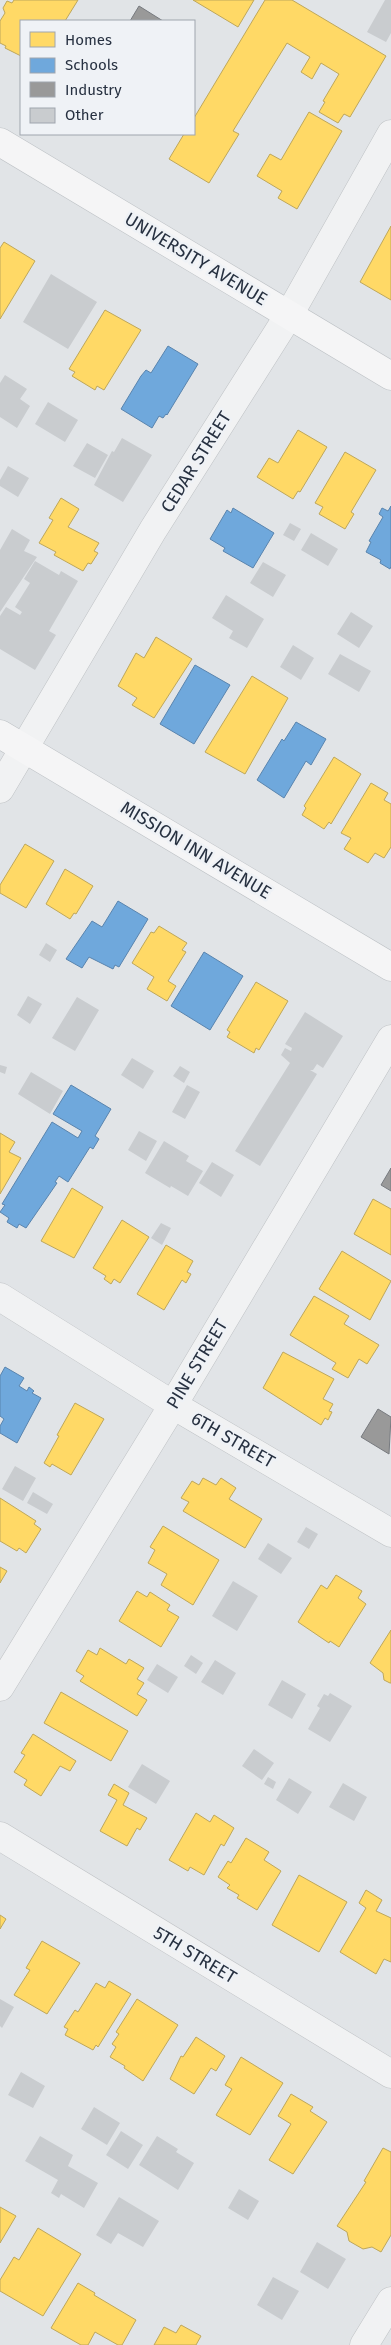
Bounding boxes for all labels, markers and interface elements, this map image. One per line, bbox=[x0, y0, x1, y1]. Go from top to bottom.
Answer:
legend bbox=[20, 20, 195, 135]
text: Homes bbox=[65, 31, 112, 49]
text: Schools bbox=[65, 56, 118, 74]
text: Industry bbox=[65, 81, 122, 99]
text: Other bbox=[65, 106, 104, 124]
street label: UNIVERSITY AVENUE bbox=[121, 208, 271, 310]
street label: CEDAR STREET bbox=[156, 407, 236, 517]
street label: MISSION INN AVENUE bbox=[117, 796, 275, 904]
street label: PINE STREET bbox=[162, 1315, 233, 1413]
street label: 6TH STREET bbox=[187, 1407, 279, 1473]
street label: 5TH STREET bbox=[150, 1922, 241, 1989]

